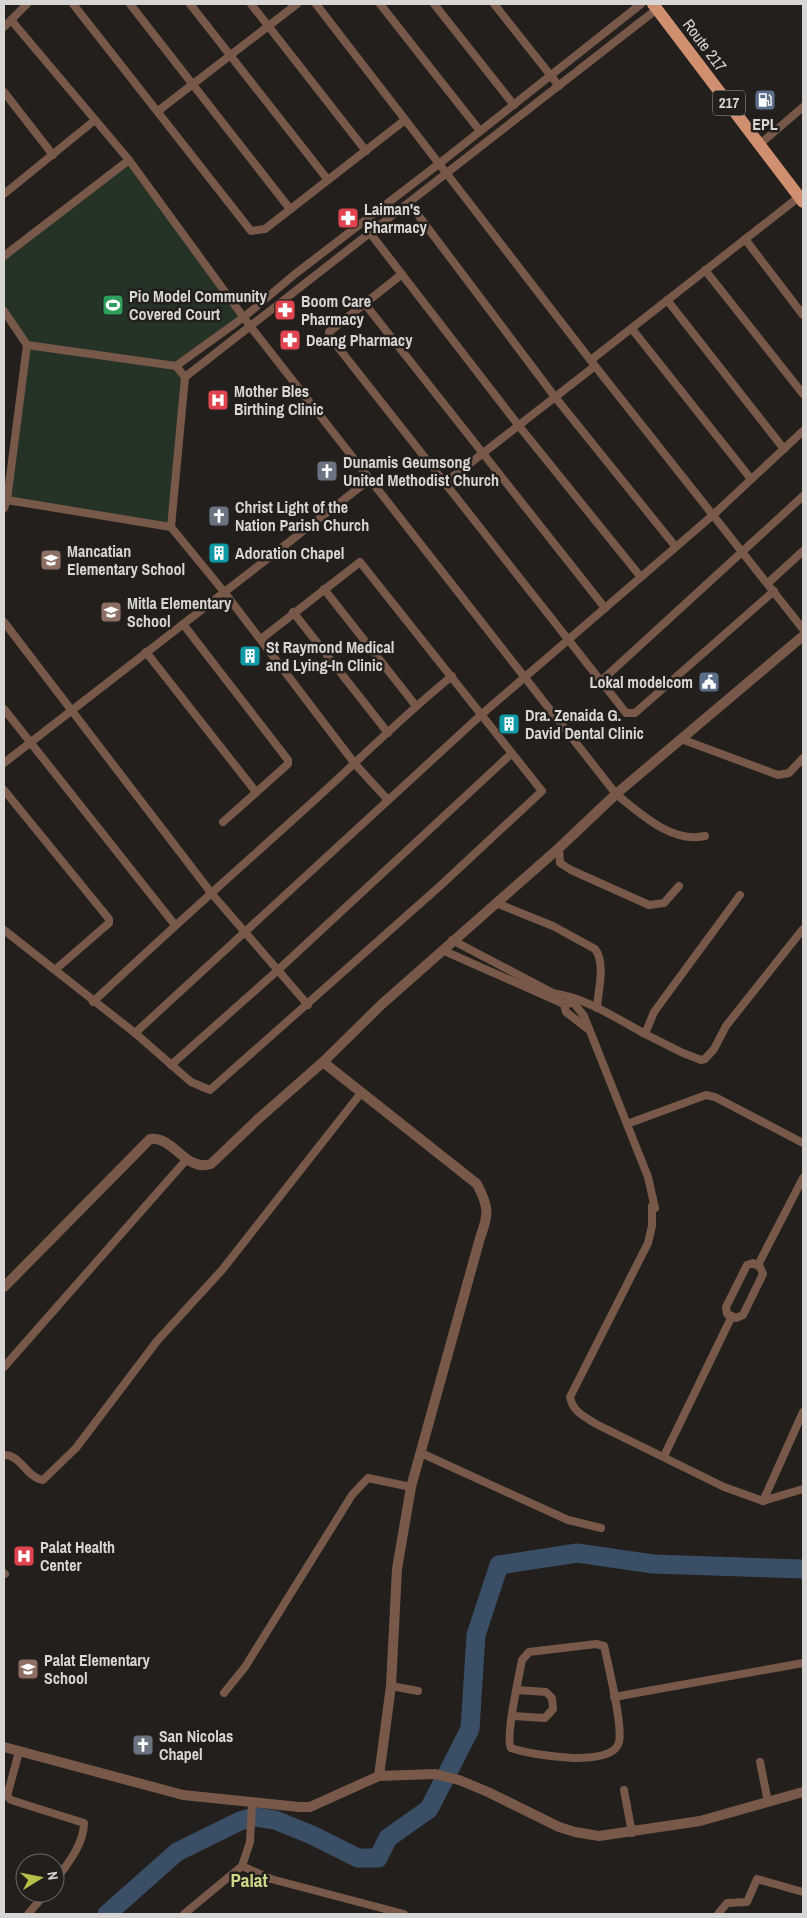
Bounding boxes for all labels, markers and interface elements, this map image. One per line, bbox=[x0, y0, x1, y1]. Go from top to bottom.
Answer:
street label: Route 217 bbox=[678, 14, 732, 76]
fuel station icon: EPL bbox=[753, 88, 777, 112]
road number: 217 bbox=[713, 90, 745, 116]
place label: EPL bbox=[752, 113, 778, 135]
place label: Laiman's Pharmacy bbox=[364, 198, 427, 238]
pharmacy icon: Laiman's Pharmacy bbox=[336, 206, 360, 230]
place label: Pio Model Community Covered Court bbox=[129, 285, 267, 325]
place label: Boom Care Pharmacy bbox=[301, 290, 371, 330]
sports icon: Pio Model Community Covered Court bbox=[101, 293, 125, 317]
pharmacy icon: Boom Care Pharmacy bbox=[273, 298, 297, 322]
pharmacy icon: Deang Pharmacy bbox=[278, 328, 302, 352]
place label: Deang Pharmacy bbox=[306, 329, 413, 351]
place label: Mother Bles Birthing Clinic bbox=[234, 380, 324, 420]
hospital icon: Mother Bles Birthing Clinic bbox=[206, 388, 230, 412]
place label: Dunamis Geumsong United Methodist Church bbox=[343, 451, 499, 491]
church icon: Dunamis Geumsong United Methodist Church bbox=[315, 459, 339, 483]
place label: Christ Light of the Nation Parish Church bbox=[235, 496, 369, 536]
church icon: Christ Light of the Nation Parish Church bbox=[207, 504, 231, 528]
place label: Mancatian Elementary School bbox=[67, 540, 185, 580]
building icon: Adoration Chapel bbox=[207, 541, 231, 565]
place label: Adoration Chapel bbox=[235, 542, 344, 564]
school or university icon: Mancatian Elementary School bbox=[39, 548, 63, 572]
place label: Mitla Elementary School bbox=[127, 592, 232, 632]
school or university icon: Mitla Elementary School bbox=[99, 600, 123, 624]
place label: St Raymond Medical and Lying-In Clinic bbox=[266, 636, 394, 676]
building icon: St Raymond Medical and Lying-In Clinic bbox=[238, 644, 262, 668]
public building icon: Lokal modelcom bbox=[697, 670, 721, 694]
place label: Lokal modelcom bbox=[589, 671, 693, 693]
place label: Dra. Zenaida G. David Dental Clinic bbox=[525, 704, 644, 744]
building icon: Dra. Zenaida G. David Dental Clinic bbox=[497, 712, 521, 736]
place label: Palat Health Center bbox=[40, 1536, 115, 1576]
hospital icon: Palat Health Center bbox=[12, 1544, 36, 1568]
place label: Palat Elementary School bbox=[44, 1649, 150, 1689]
school or university icon: Palat Elementary School bbox=[16, 1657, 40, 1681]
place label: San Nicolas Chapel bbox=[159, 1725, 233, 1765]
church icon: San Nicolas Chapel bbox=[131, 1733, 155, 1757]
north arrow bbox=[15, 1853, 65, 1903]
district label: Palat bbox=[230, 1867, 268, 1893]
text: N bbox=[43, 1870, 62, 1881]

